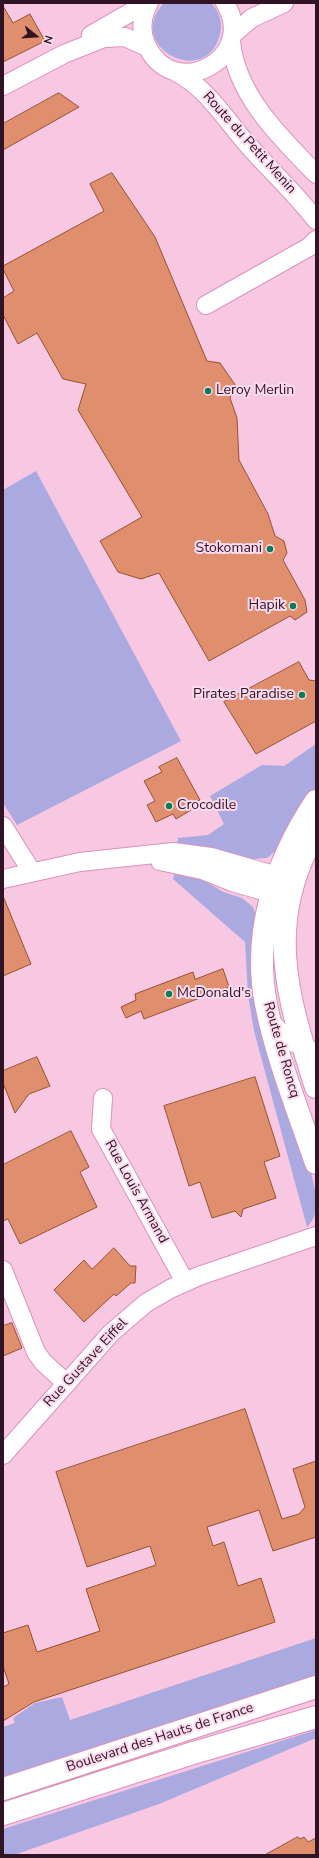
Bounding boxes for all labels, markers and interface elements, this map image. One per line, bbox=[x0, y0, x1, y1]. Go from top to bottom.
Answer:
north arrow bbox=[16, 16, 56, 56]
text: N bbox=[40, 34, 56, 46]
street label: Route du Petit Menin bbox=[199, 89, 299, 197]
place label: Leroy Merlin bbox=[216, 383, 294, 399]
marker: Leroy Merlin bbox=[203, 386, 213, 396]
place label: Stokomani bbox=[196, 541, 262, 557]
marker: Stokomani bbox=[265, 544, 275, 554]
place label: Hapik bbox=[249, 598, 285, 614]
marker: Hapik bbox=[288, 601, 298, 611]
place label: Pirates Paradise bbox=[193, 687, 294, 703]
marker: Pirates Paradise bbox=[297, 690, 307, 700]
place label: Crocodile bbox=[177, 798, 236, 814]
marker: Crocodile bbox=[164, 801, 174, 811]
place label: McDonald's bbox=[177, 986, 251, 1002]
marker: McDonald's bbox=[164, 989, 174, 999]
street label: Route de Roncq bbox=[259, 1000, 303, 1100]
street label: Rue Louis Armand bbox=[101, 1137, 171, 1247]
street label: Rue Gustave Eiffel bbox=[41, 1315, 131, 1411]
street label: Boulevard des Hauts de France bbox=[64, 1700, 256, 1776]

